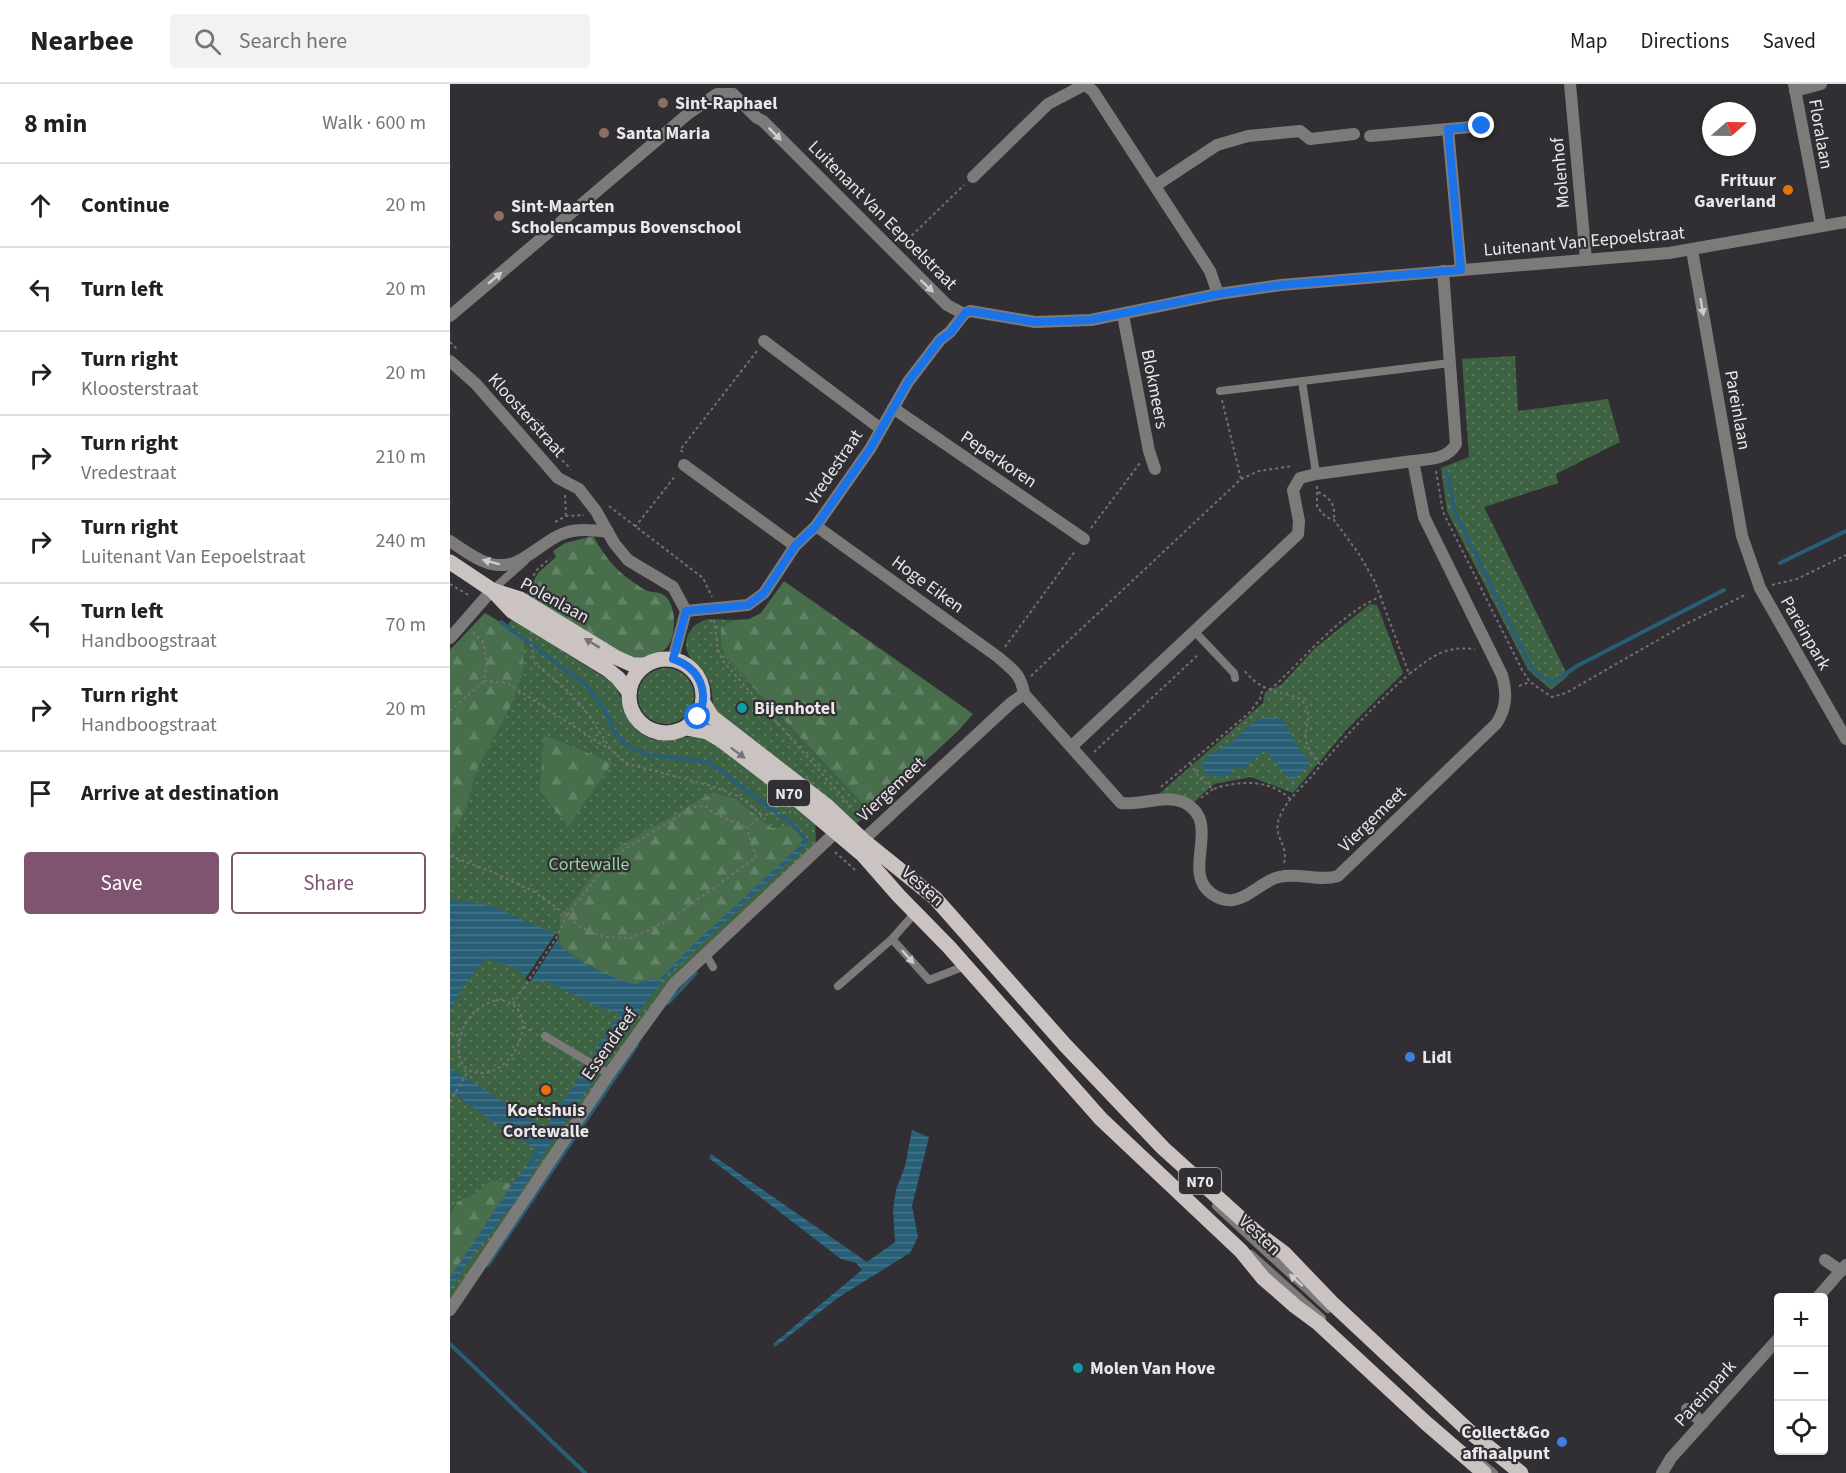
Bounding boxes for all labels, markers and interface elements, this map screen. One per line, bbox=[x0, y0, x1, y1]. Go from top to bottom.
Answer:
search box bbox=[170, 14, 590, 68]
text: Nearbee bbox=[30, 21, 134, 61]
icon: search bbox=[191, 25, 224, 58]
text: Search here bbox=[239, 25, 347, 57]
text: Map bbox=[1570, 26, 1608, 56]
text: Directions bbox=[1641, 26, 1729, 56]
text: Saved bbox=[1762, 26, 1816, 56]
place label: Sint-Raphael bbox=[675, 91, 777, 116]
marker: Sint-Raphael bbox=[656, 96, 670, 110]
street label: Floralaan bbox=[1802, 97, 1839, 171]
north arrow bbox=[1702, 102, 1756, 156]
text: 8 min bbox=[24, 105, 87, 142]
text: Walk · 600 m bbox=[322, 109, 426, 137]
route end bbox=[1468, 112, 1494, 138]
place label: Santa Maria bbox=[616, 121, 710, 146]
marker: Santa Maria bbox=[597, 126, 611, 140]
one-way arrow bbox=[768, 126, 782, 140]
street label: Luitenant Van Eepoelstraat bbox=[802, 135, 963, 296]
street label: Molenhof bbox=[1545, 136, 1576, 209]
place label: Frituur Gaverland bbox=[1694, 168, 1777, 214]
marker: Frituur Gaverland bbox=[1781, 183, 1795, 197]
icon: ahead bbox=[24, 189, 57, 222]
text: Continue bbox=[81, 189, 170, 221]
text: 20 m bbox=[386, 191, 426, 219]
place label: Sint-Maarten Scholencampus Bovenschool bbox=[511, 194, 741, 240]
marker: Sint-Maarten Scholencampus Bovenschool bbox=[492, 209, 506, 223]
street label: Luitenant Van Eepoelstraat bbox=[1482, 220, 1686, 263]
one-way arrow bbox=[487, 272, 502, 285]
icon: left bbox=[24, 273, 57, 306]
text: Turn left bbox=[81, 273, 163, 305]
text: 20 m bbox=[386, 275, 426, 303]
one-way arrow bbox=[919, 279, 934, 292]
one-way arrow bbox=[1698, 298, 1707, 317]
text: Turn right bbox=[81, 343, 178, 375]
street label: Blokmeers bbox=[1135, 347, 1174, 431]
icon: right bbox=[24, 357, 57, 390]
text: 20 m bbox=[386, 359, 426, 387]
street label: Kloosterstraat bbox=[482, 368, 571, 463]
street label: Pareinlaan bbox=[1718, 368, 1757, 452]
text: Kloosterstraat bbox=[81, 375, 198, 403]
street label: Vredestraat bbox=[800, 425, 869, 510]
street label: Peperkoren bbox=[956, 425, 1042, 494]
text: Turn right bbox=[81, 427, 178, 459]
icon: right bbox=[24, 441, 57, 474]
text: 210 m bbox=[376, 443, 426, 471]
text: Vredestraat bbox=[81, 459, 176, 487]
text: Turn right bbox=[81, 511, 178, 543]
icon: right bbox=[24, 525, 57, 558]
text: 240 m bbox=[376, 527, 426, 555]
text: Luitenant Van Eepoelstraat bbox=[81, 543, 305, 571]
street label: Hoge Eiken bbox=[886, 550, 969, 619]
one-way arrow bbox=[482, 557, 500, 567]
street label: Polenlaan bbox=[516, 571, 594, 630]
street label: Pareinpark bbox=[1774, 592, 1837, 675]
text: Turn left bbox=[81, 595, 163, 627]
icon: left bbox=[24, 609, 57, 642]
text: 70 m bbox=[386, 611, 426, 639]
text: Handboogstraat bbox=[81, 627, 217, 655]
one-way arrow bbox=[584, 638, 600, 649]
text: Turn right bbox=[81, 679, 178, 711]
icon: right bbox=[24, 693, 57, 726]
text: 20 m bbox=[386, 695, 426, 723]
place label: Bijenhotel bbox=[754, 696, 835, 721]
marker: Bijenhotel bbox=[735, 701, 749, 715]
route start bbox=[684, 703, 710, 729]
text: Handboogstraat bbox=[81, 711, 217, 739]
one-way arrow bbox=[730, 747, 746, 759]
street label: Viergemeet bbox=[852, 751, 931, 828]
icon: arrive bbox=[24, 777, 57, 810]
text: Arrive at destination bbox=[81, 777, 279, 809]
road number: N70 bbox=[768, 780, 810, 806]
street label: Viergemeet bbox=[1333, 781, 1412, 858]
button: Save bbox=[24, 852, 219, 914]
button: Share bbox=[231, 852, 426, 914]
park label: Cortewalle bbox=[548, 852, 630, 877]
street label: Vesten bbox=[896, 860, 950, 912]
one-way arrow bbox=[901, 949, 915, 964]
street label: Essendreef bbox=[576, 1003, 644, 1085]
place label: Lidl bbox=[1422, 1045, 1452, 1070]
marker: Lidl bbox=[1403, 1050, 1417, 1064]
marker: Koetshuis Cortewalle bbox=[539, 1083, 553, 1097]
place label: Koetshuis Cortewalle bbox=[503, 1098, 589, 1144]
road number: N70 bbox=[1179, 1168, 1221, 1194]
street label: Vesten bbox=[1233, 1209, 1286, 1261]
one-way arrow bbox=[1289, 1274, 1304, 1287]
map controls bbox=[1774, 1293, 1828, 1455]
button: + bbox=[1774, 1293, 1828, 1347]
button: − bbox=[1774, 1347, 1828, 1401]
street label: Pareinpark bbox=[1669, 1355, 1742, 1432]
place label: Molen Van Hove bbox=[1090, 1356, 1215, 1381]
marker: Molen Van Hove bbox=[1071, 1361, 1085, 1375]
button: locate bbox=[1774, 1401, 1828, 1455]
place label: Collect&Go afhaalpunt bbox=[1461, 1420, 1550, 1466]
marker: Collect&Go afhaalpunt bbox=[1555, 1435, 1569, 1449]

